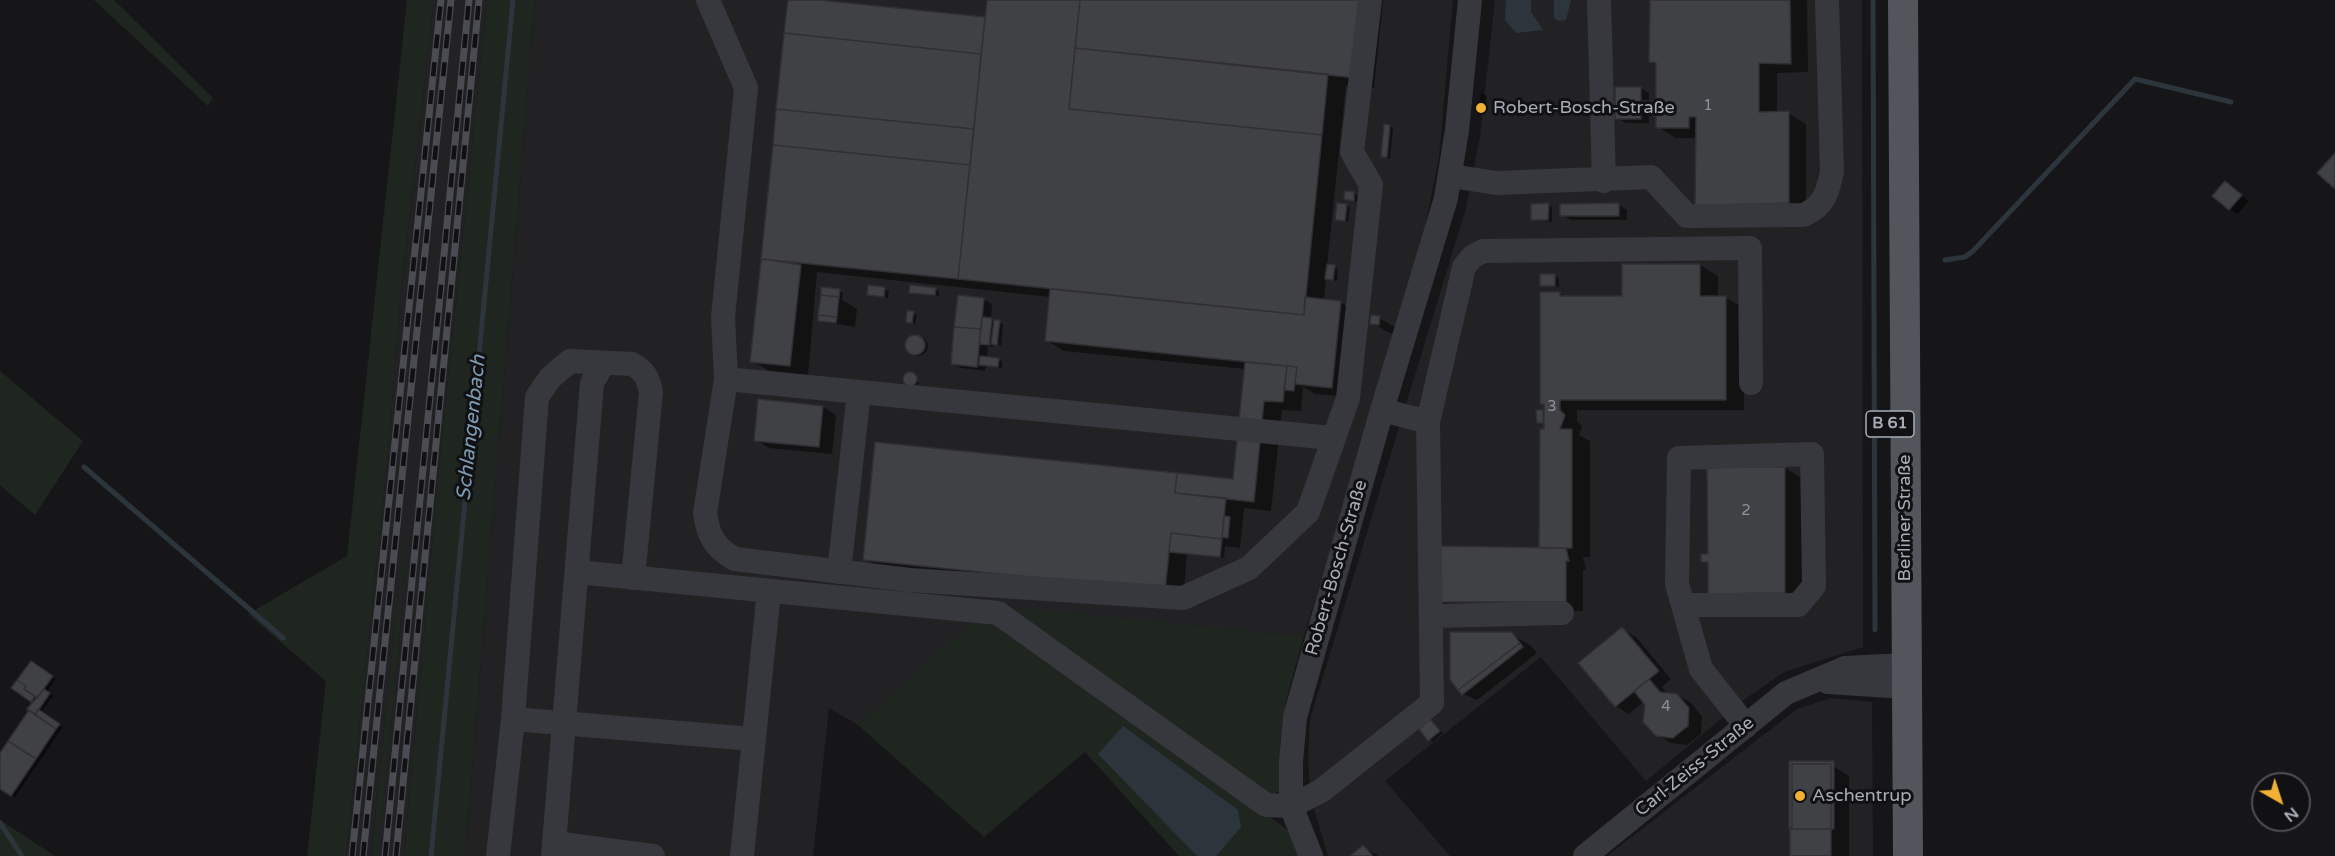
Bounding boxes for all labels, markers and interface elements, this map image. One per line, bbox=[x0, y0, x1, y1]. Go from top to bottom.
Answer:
place label: Robert-Bosch-Straße bbox=[1493, 97, 1675, 119]
house number: 1 bbox=[1703, 97, 1713, 115]
marker: Robert-Bosch-Straße bbox=[1474, 101, 1488, 115]
water label: Schlangenbach bbox=[452, 354, 492, 502]
house number: 3 bbox=[1547, 398, 1557, 416]
road number: B 61 bbox=[1866, 411, 1914, 437]
street label: Berliner Straße bbox=[1894, 455, 1916, 581]
street label: Robert-Bosch-Straße bbox=[1302, 478, 1372, 658]
house number: 2 bbox=[1741, 502, 1751, 520]
house number: 4 bbox=[1661, 698, 1671, 716]
street label: Carl-Zeiss-Straße bbox=[1631, 713, 1759, 821]
north arrow bbox=[2251, 772, 2311, 832]
place label: Aschentrup bbox=[1812, 785, 1912, 807]
marker: Aschentrup bbox=[1793, 789, 1807, 803]
text: N bbox=[2280, 803, 2302, 826]

